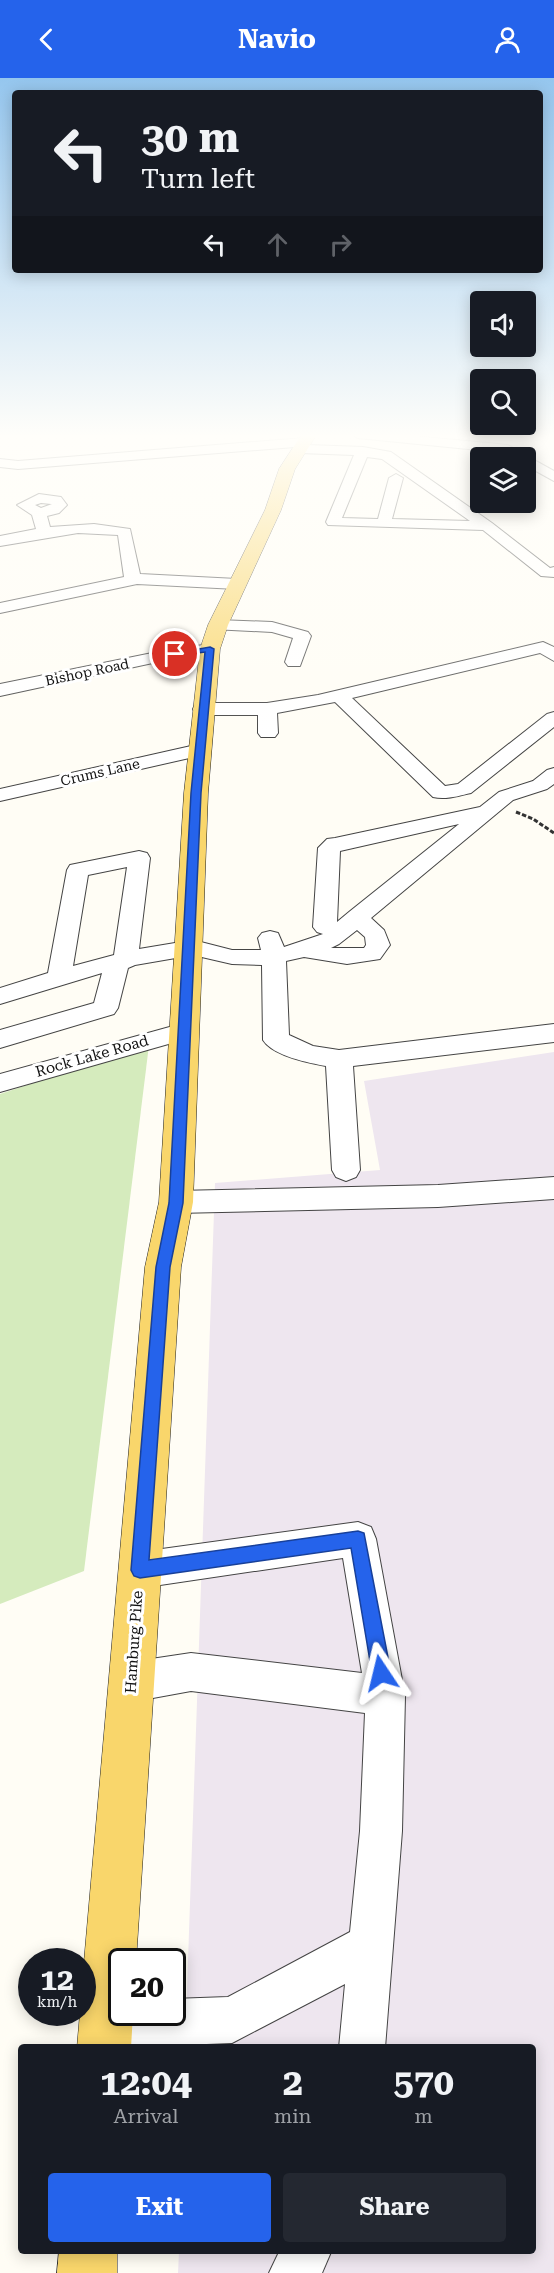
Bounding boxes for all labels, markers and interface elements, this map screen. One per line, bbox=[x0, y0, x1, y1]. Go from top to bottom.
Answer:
icon: back bbox=[30, 23, 63, 56]
text: Navio bbox=[238, 23, 316, 55]
icon: person bbox=[491, 23, 524, 56]
text: 30 m bbox=[141, 113, 239, 162]
icon: left bbox=[42, 114, 120, 192]
text: Turn left bbox=[141, 163, 255, 195]
icon: left bbox=[198, 228, 231, 261]
icon: ahead bbox=[261, 228, 294, 261]
icon: right bbox=[324, 228, 357, 261]
map controls bbox=[470, 291, 536, 513]
button: sound bbox=[470, 291, 536, 357]
button: search bbox=[470, 369, 536, 435]
button: layers bbox=[470, 447, 536, 513]
pin bbox=[149, 628, 200, 679]
icon: arrive bbox=[158, 637, 191, 670]
street label: Bishop Road bbox=[44, 655, 130, 689]
street label: Crums Lane bbox=[59, 755, 141, 789]
street label: Rock Lake Road bbox=[33, 1031, 151, 1081]
street label: Hamburg Pike bbox=[121, 1590, 147, 1694]
position arrow bbox=[349, 1641, 413, 1705]
speed limit sign: 20 bbox=[108, 1948, 186, 2026]
text: 12 bbox=[40, 1962, 74, 1997]
text: km/h bbox=[37, 1993, 77, 2011]
text: 12:04 bbox=[100, 2062, 192, 2104]
text: 2 bbox=[283, 2062, 303, 2104]
text: 570 bbox=[394, 2062, 454, 2104]
text: Arrival bbox=[113, 2104, 178, 2128]
text: min bbox=[274, 2104, 311, 2128]
text: m bbox=[415, 2104, 433, 2128]
button: Exit bbox=[48, 2173, 271, 2242]
button: Share bbox=[283, 2173, 506, 2242]

